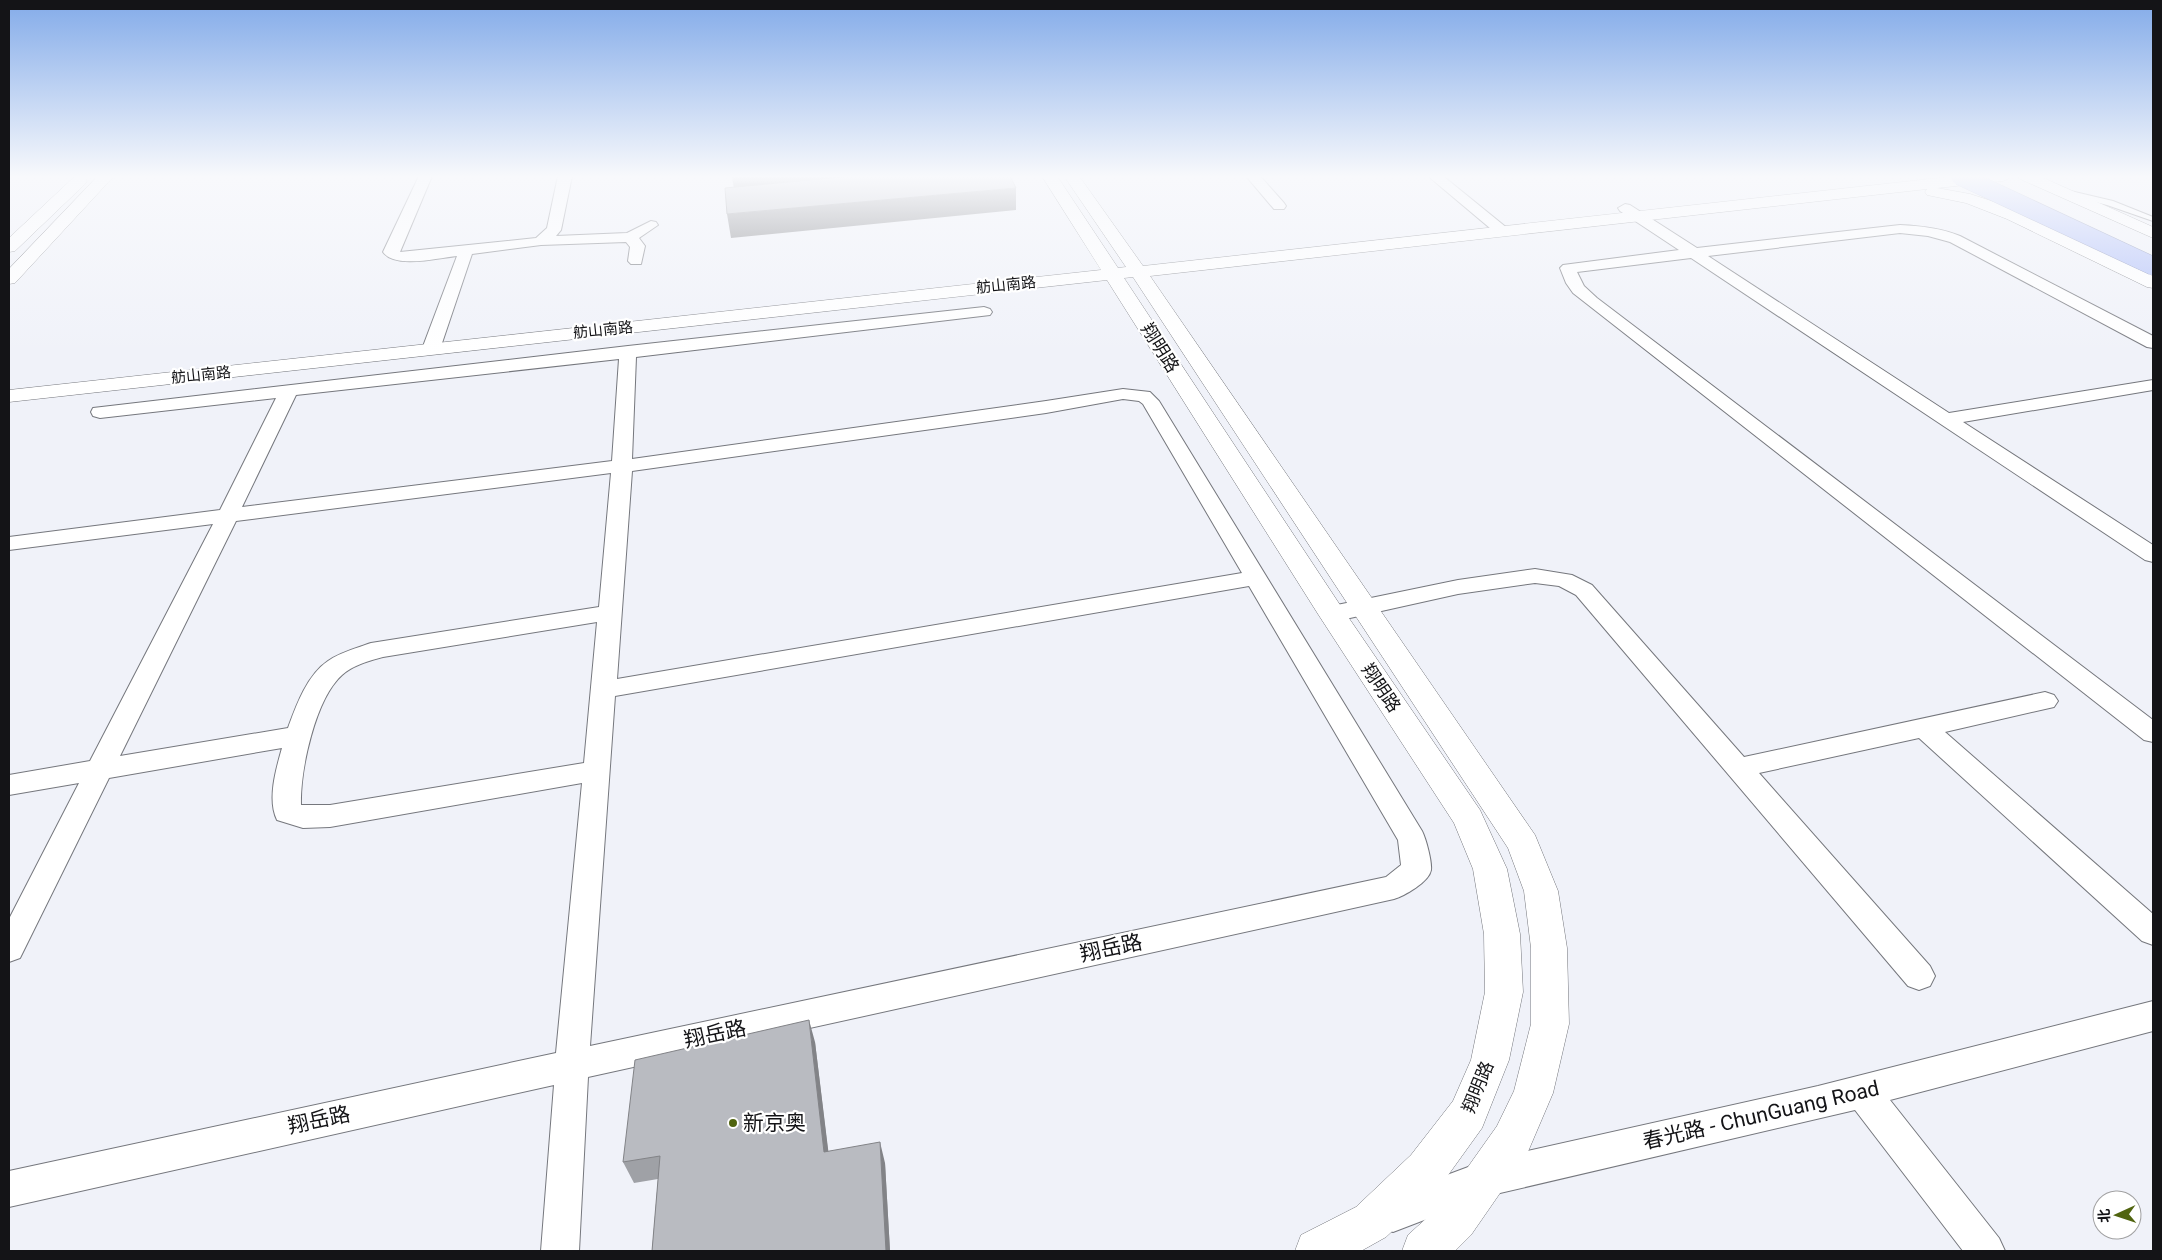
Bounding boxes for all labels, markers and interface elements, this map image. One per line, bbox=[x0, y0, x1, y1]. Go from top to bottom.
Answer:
street label: 舫山南路 bbox=[975, 273, 1037, 297]
street label: 舫山南路 bbox=[572, 318, 634, 342]
street label: 翔明路 bbox=[1137, 319, 1184, 376]
street label: 舫山南路 bbox=[170, 363, 232, 387]
street label: 翔明路 bbox=[1358, 659, 1405, 716]
street label: 翔岳路 bbox=[1078, 930, 1144, 966]
street label: 翔岳路 bbox=[682, 1016, 748, 1052]
street label: 翔明路 bbox=[1458, 1058, 1497, 1116]
street label: 春光路 - ChunGuang Road bbox=[1641, 1076, 1881, 1154]
street label: 翔岳路 bbox=[286, 1102, 352, 1138]
place label: 新京奥 bbox=[743, 1111, 806, 1135]
marker: 新京奥 bbox=[727, 1117, 739, 1129]
north arrow bbox=[2092, 1190, 2142, 1240]
text: 北 bbox=[2096, 1208, 2112, 1223]

